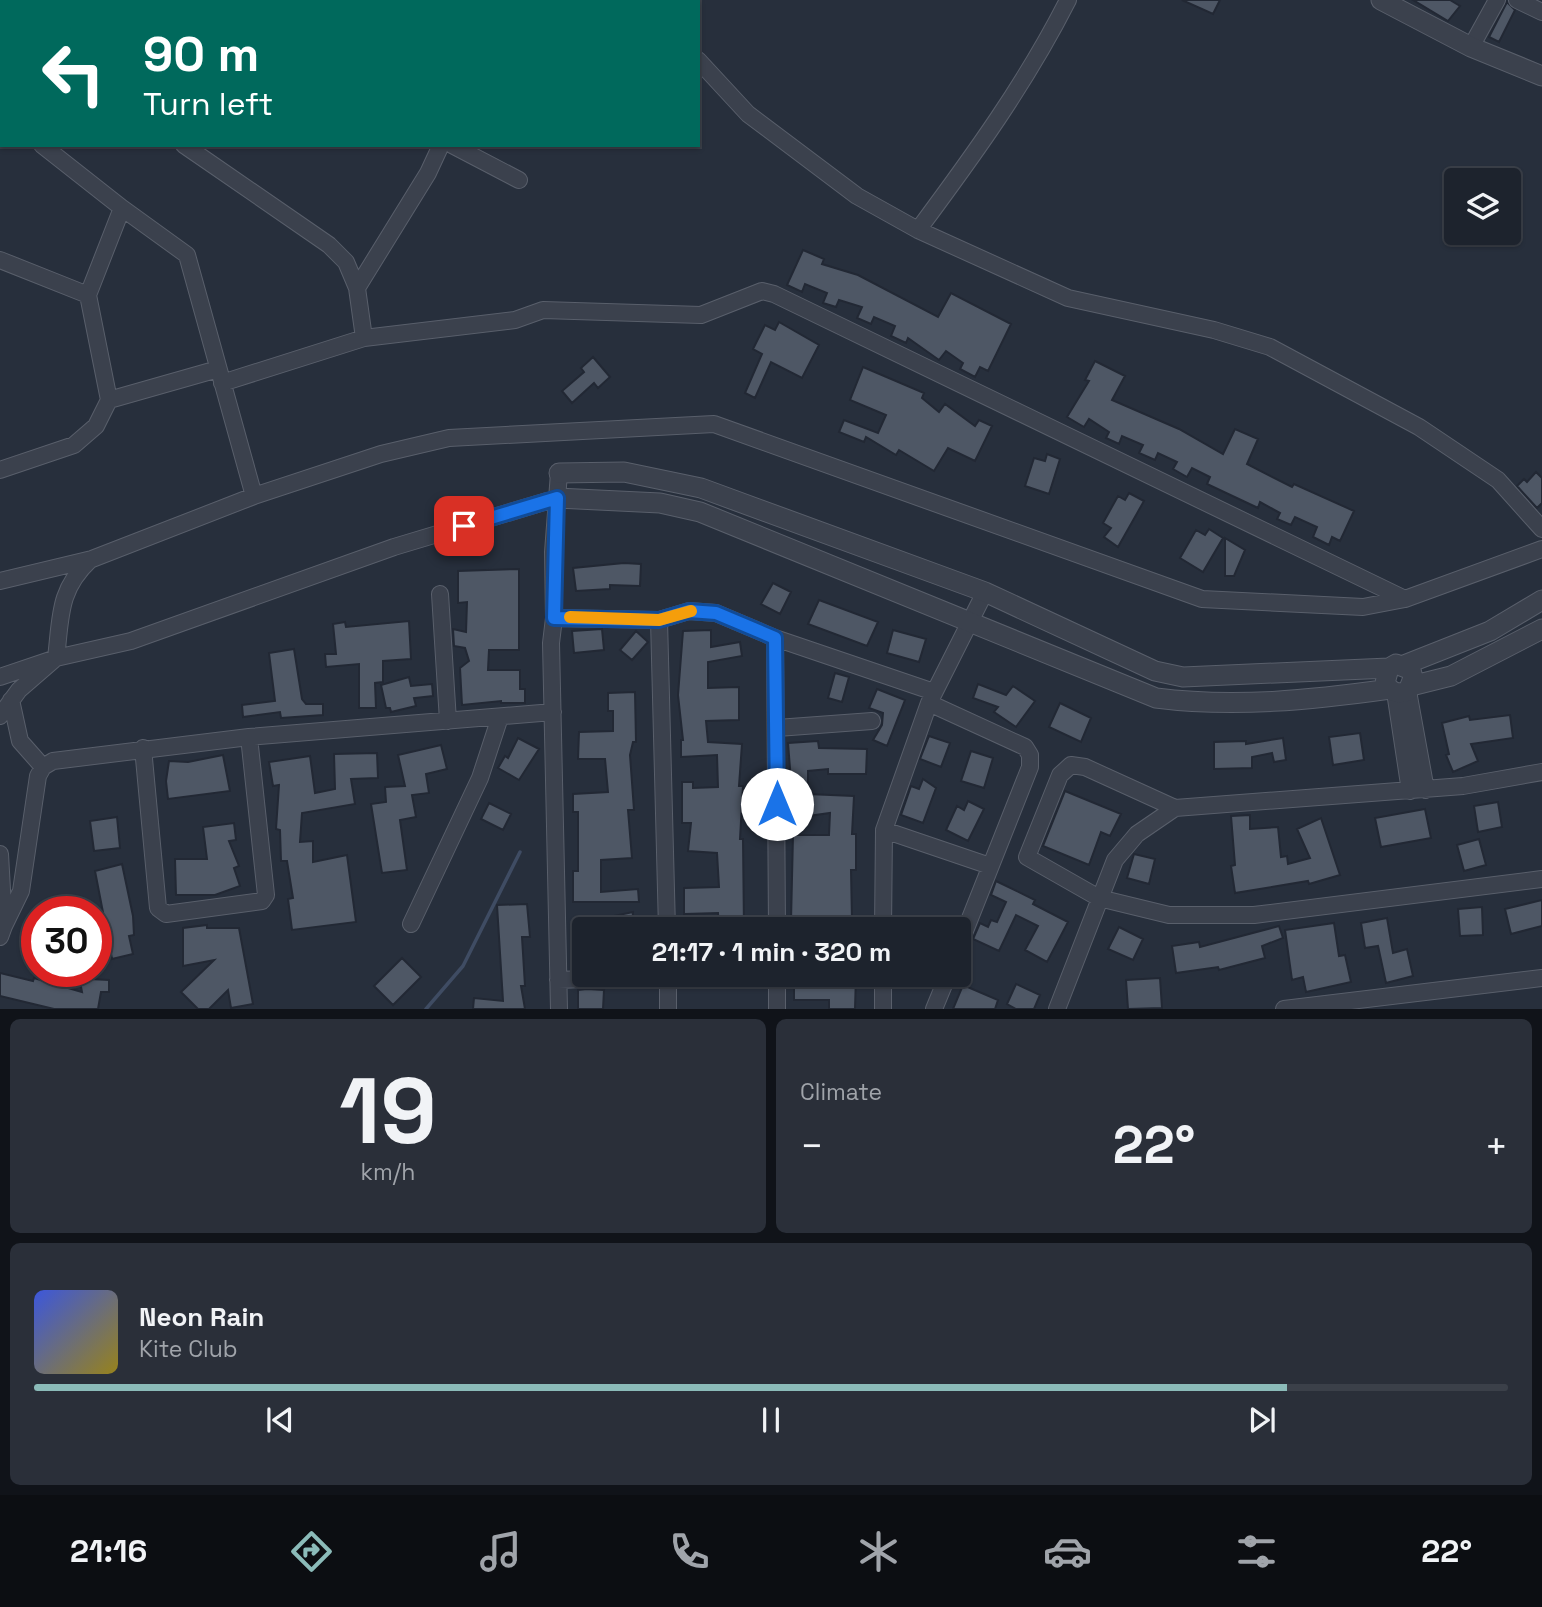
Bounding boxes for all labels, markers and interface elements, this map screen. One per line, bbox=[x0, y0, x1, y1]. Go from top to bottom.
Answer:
text: 90 m bbox=[143, 23, 259, 85]
icon: left bbox=[28, 28, 119, 119]
text: Turn left bbox=[143, 84, 273, 124]
map controls bbox=[1444, 168, 1521, 245]
button: layers bbox=[1444, 168, 1521, 245]
pin bbox=[434, 496, 494, 556]
icon: arrive bbox=[445, 507, 483, 545]
position arrow bbox=[740, 767, 814, 841]
speed limit sign: 30 bbox=[21, 896, 112, 987]
text: 21:17 · 1 min · 320 m bbox=[652, 935, 891, 969]
text: 19 bbox=[339, 1053, 437, 1170]
text: Climate bbox=[800, 1077, 882, 1107]
text: 22° bbox=[1113, 1112, 1195, 1178]
text: − bbox=[800, 1122, 824, 1170]
text: + bbox=[1484, 1122, 1508, 1170]
text: km/h bbox=[361, 1157, 415, 1187]
text: Neon Rain bbox=[139, 1300, 264, 1334]
text: Kite Club bbox=[139, 1334, 238, 1364]
icon: previous bbox=[261, 1401, 299, 1439]
icon: pause bbox=[752, 1401, 790, 1439]
icon: next bbox=[1243, 1401, 1281, 1439]
icon: directions bbox=[287, 1527, 336, 1576]
icon: music bbox=[476, 1527, 525, 1576]
icon: phone bbox=[665, 1527, 714, 1576]
icon: climate bbox=[854, 1527, 903, 1576]
icon: car bbox=[1043, 1527, 1092, 1576]
icon: filters bbox=[1232, 1527, 1281, 1576]
text: 21:16 bbox=[70, 1531, 147, 1571]
text: 22° bbox=[1421, 1531, 1472, 1571]

